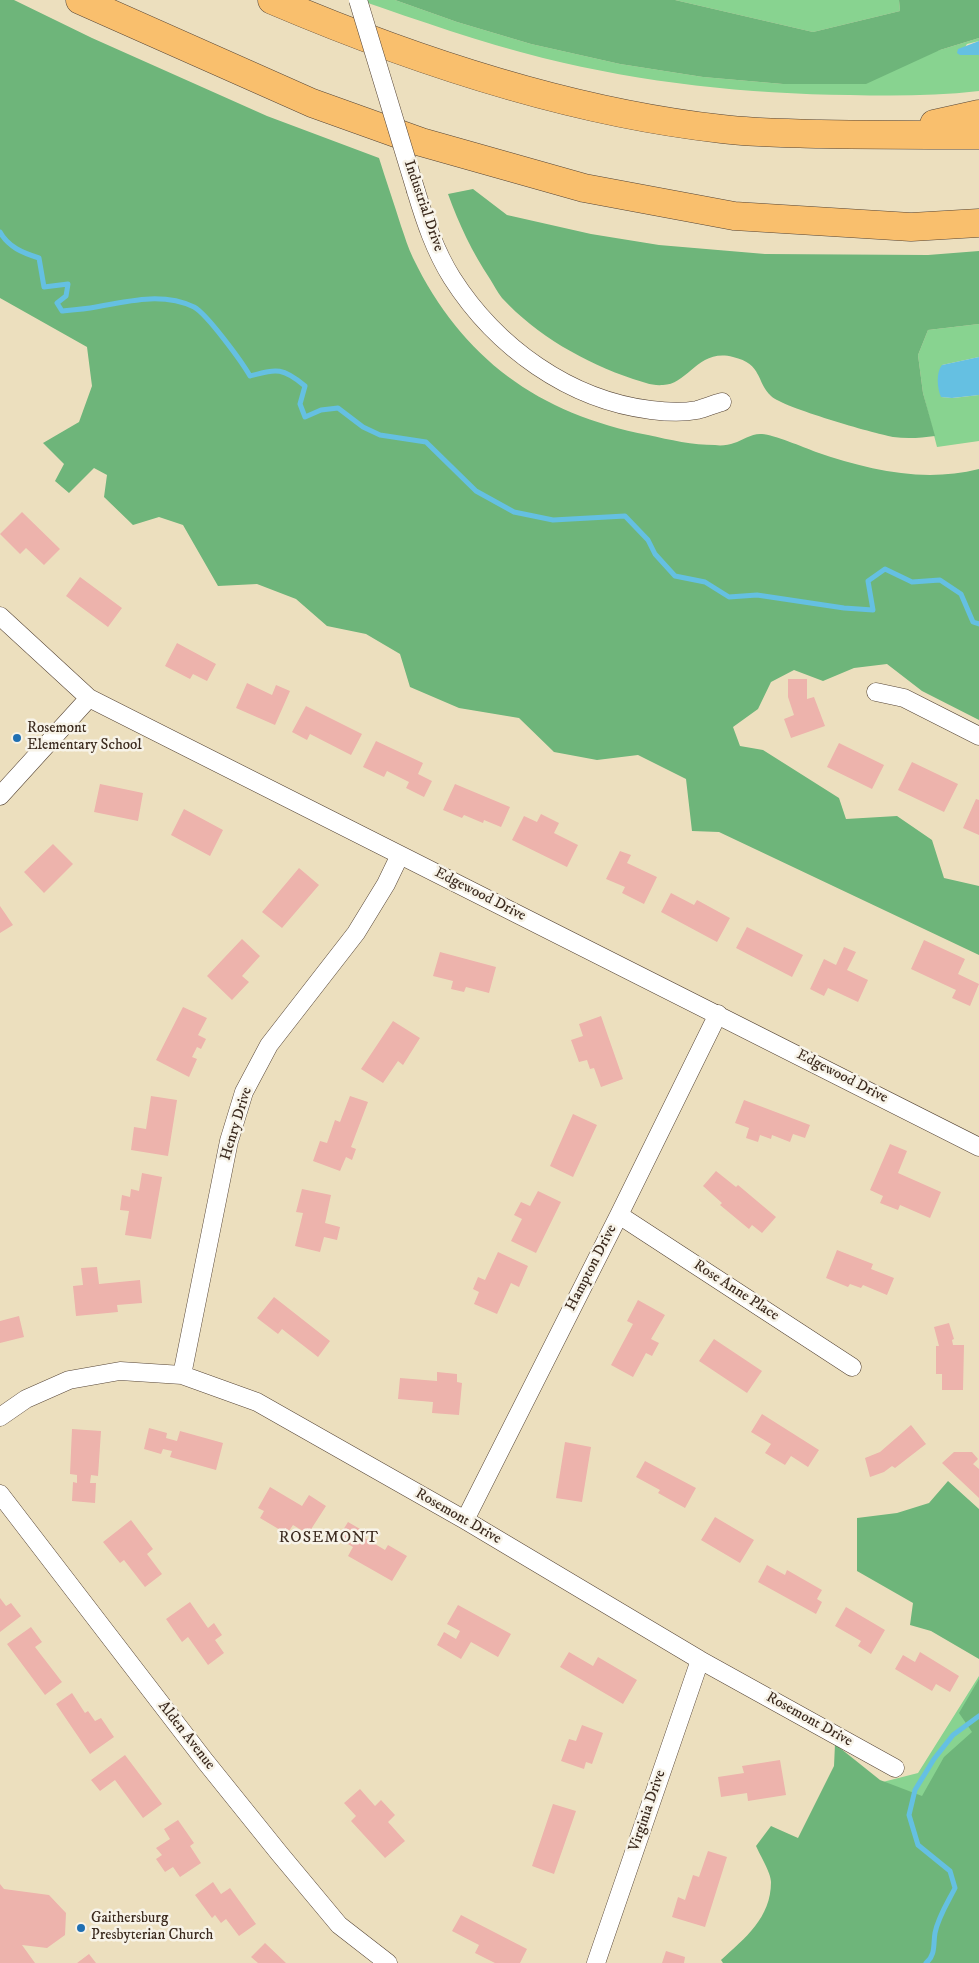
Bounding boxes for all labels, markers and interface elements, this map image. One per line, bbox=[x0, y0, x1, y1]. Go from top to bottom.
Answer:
street label: Industrial Drive bbox=[399, 158, 447, 254]
place label: Rosemont Elementary School bbox=[27, 720, 142, 755]
marker: Rosemont Elementary School bbox=[11, 732, 23, 744]
street label: Edgewood Drive bbox=[431, 864, 529, 926]
street label: Edgewood Drive bbox=[793, 1046, 891, 1108]
street label: Henry Drive bbox=[217, 1085, 257, 1163]
street label: Hampton Drive bbox=[563, 1222, 621, 1314]
street label: Rose Anne Place bbox=[690, 1257, 782, 1325]
street label: Rosemont Drive bbox=[412, 1485, 504, 1549]
district label: ROSEMONT bbox=[278, 1529, 380, 1549]
street label: Rosemont Drive bbox=[763, 1689, 855, 1751]
street label: Alden Avenue bbox=[154, 1698, 218, 1774]
street label: Virginia Drive bbox=[626, 1768, 670, 1854]
place label: Gaithersburg Presbyterian Church bbox=[91, 1910, 213, 1945]
marker: Gaithersburg Presbyterian Church bbox=[75, 1922, 87, 1934]

